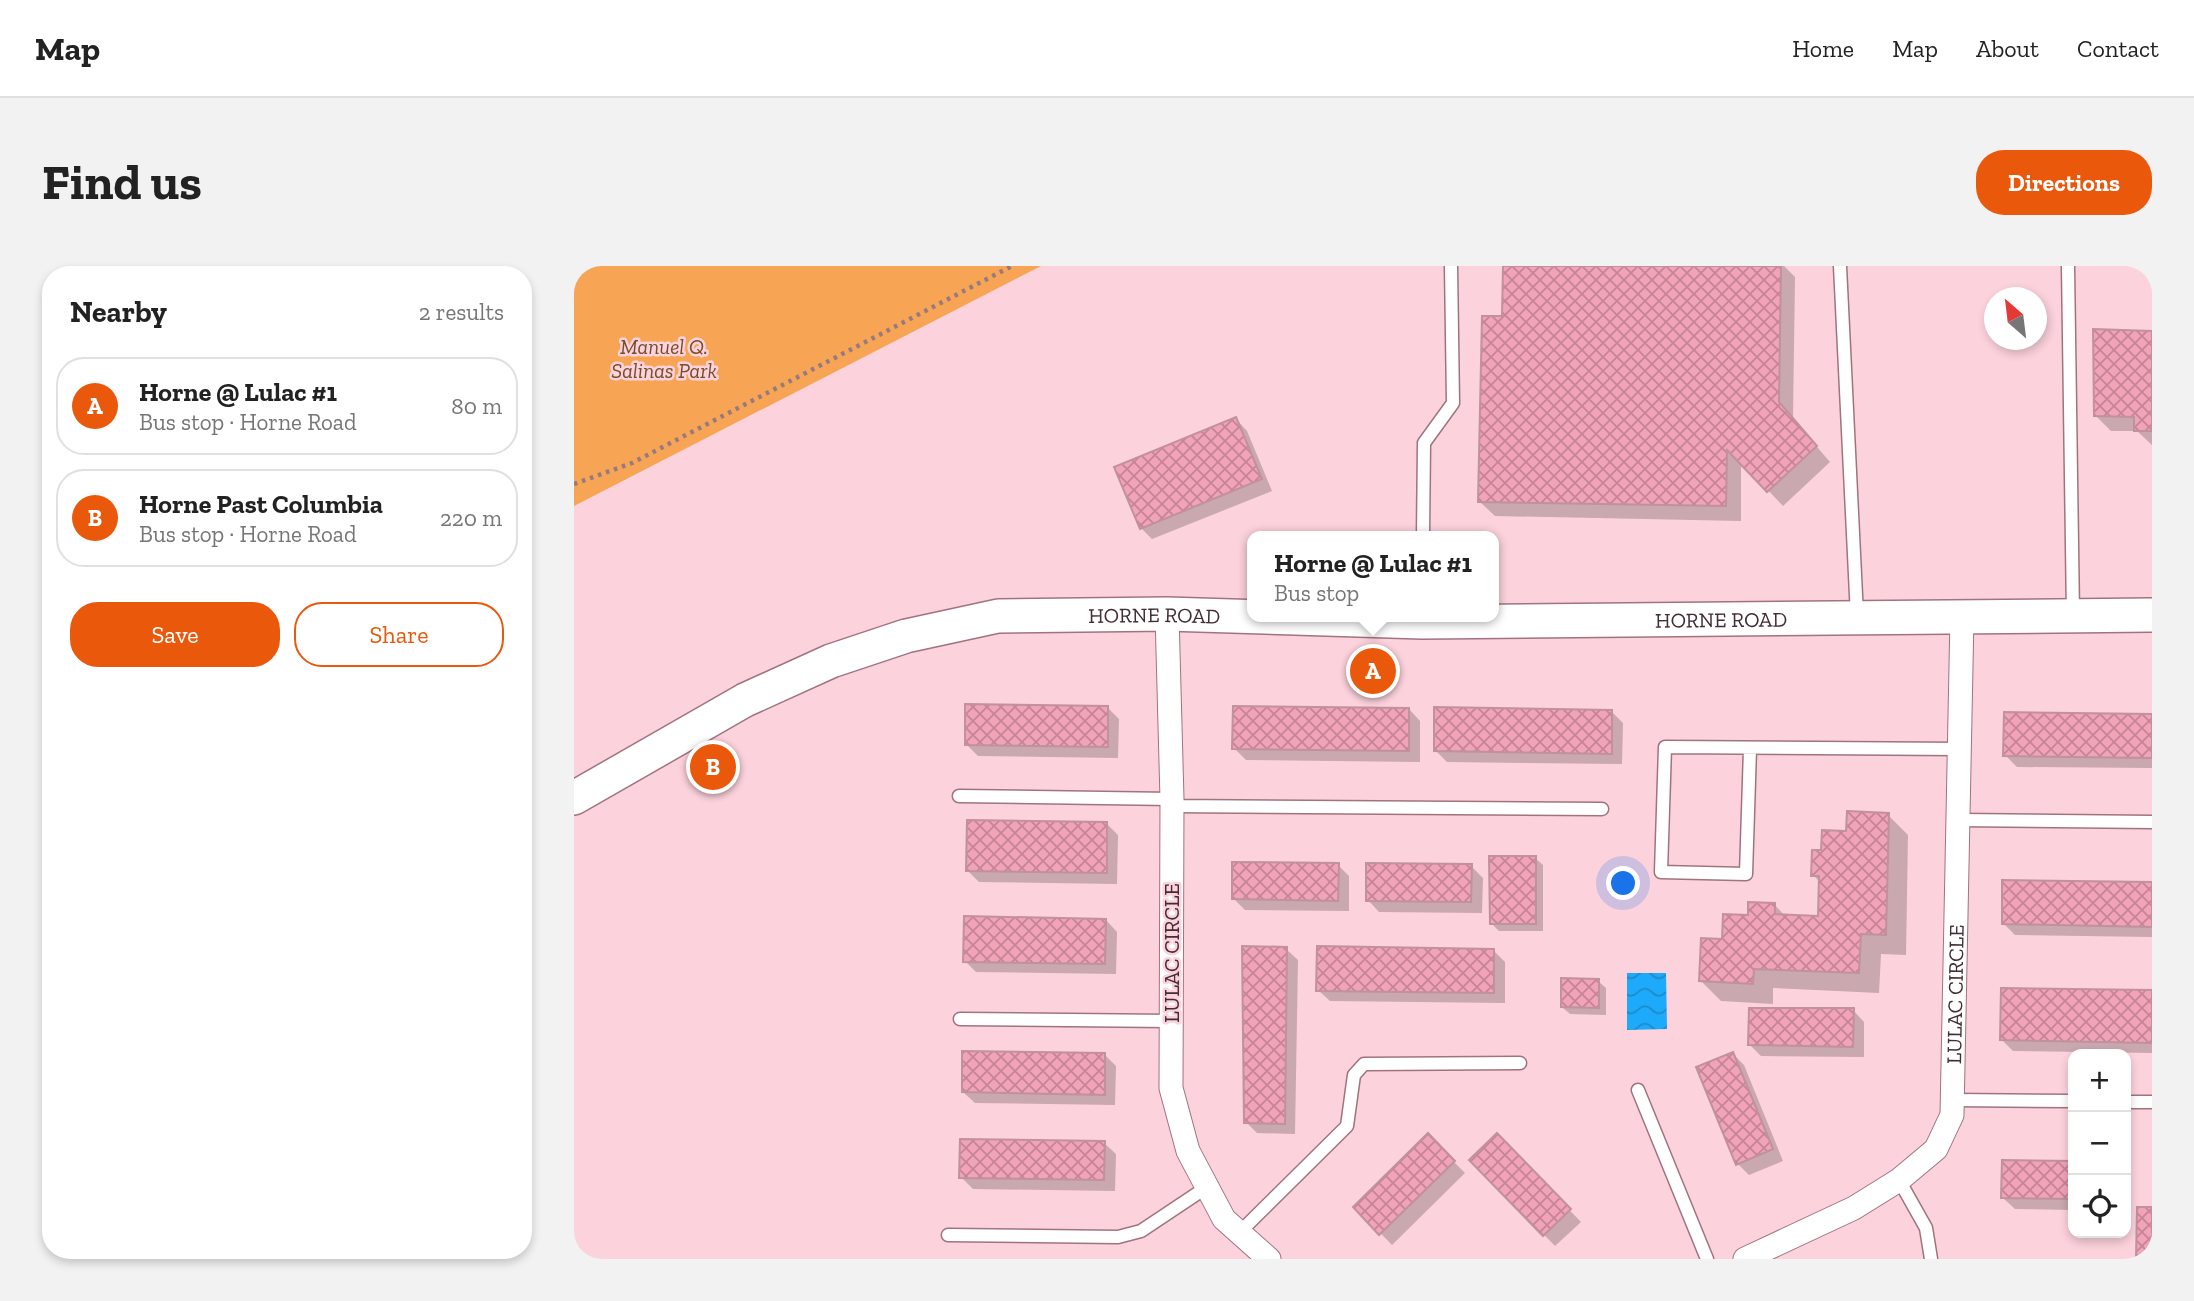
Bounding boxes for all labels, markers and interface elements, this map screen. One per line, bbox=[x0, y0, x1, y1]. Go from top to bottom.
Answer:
text: Map bbox=[35, 29, 100, 68]
text: Home bbox=[1792, 34, 1854, 63]
text: Map bbox=[1892, 34, 1938, 63]
text: About bbox=[1976, 34, 2039, 63]
text: Contact bbox=[2077, 34, 2159, 63]
button: Directions bbox=[1976, 150, 2152, 215]
text: Find us bbox=[42, 153, 202, 212]
north arrow bbox=[1984, 287, 2047, 350]
text: Nearby bbox=[70, 294, 167, 330]
text: 2 results bbox=[419, 298, 504, 326]
park label: Manuel Q. Salinas Park bbox=[611, 334, 717, 383]
text: Horne @ Lulac #1 bbox=[139, 376, 337, 408]
text: A bbox=[87, 392, 103, 420]
text: 80 m bbox=[451, 392, 502, 420]
text: Bus stop · Horne Road bbox=[139, 408, 357, 436]
text: Horne Past Columbia bbox=[139, 488, 383, 520]
text: B bbox=[88, 504, 102, 532]
text: 220 m bbox=[440, 504, 502, 532]
text: Bus stop · Horne Road bbox=[139, 520, 357, 548]
popup bbox=[1247, 531, 1499, 622]
text: Horne @ Lulac #1 bbox=[1274, 547, 1472, 579]
text: Bus stop bbox=[1274, 579, 1359, 607]
street label: HORNE ROAD bbox=[1088, 601, 1221, 628]
button: Save bbox=[70, 602, 280, 667]
button: Share bbox=[294, 602, 504, 667]
street label: HORNE ROAD bbox=[1655, 606, 1787, 632]
pin: A bbox=[1350, 645, 1396, 697]
pin: B bbox=[690, 741, 736, 793]
your location bbox=[1606, 866, 1640, 900]
street label: LULAC CIRCLE bbox=[1159, 883, 1184, 1023]
street label: LULAC CIRCLE bbox=[1941, 924, 1968, 1064]
map controls bbox=[2068, 1049, 2131, 1238]
button: + bbox=[2068, 1049, 2131, 1112]
button: − bbox=[2068, 1112, 2131, 1175]
button: locate bbox=[2068, 1175, 2131, 1238]

